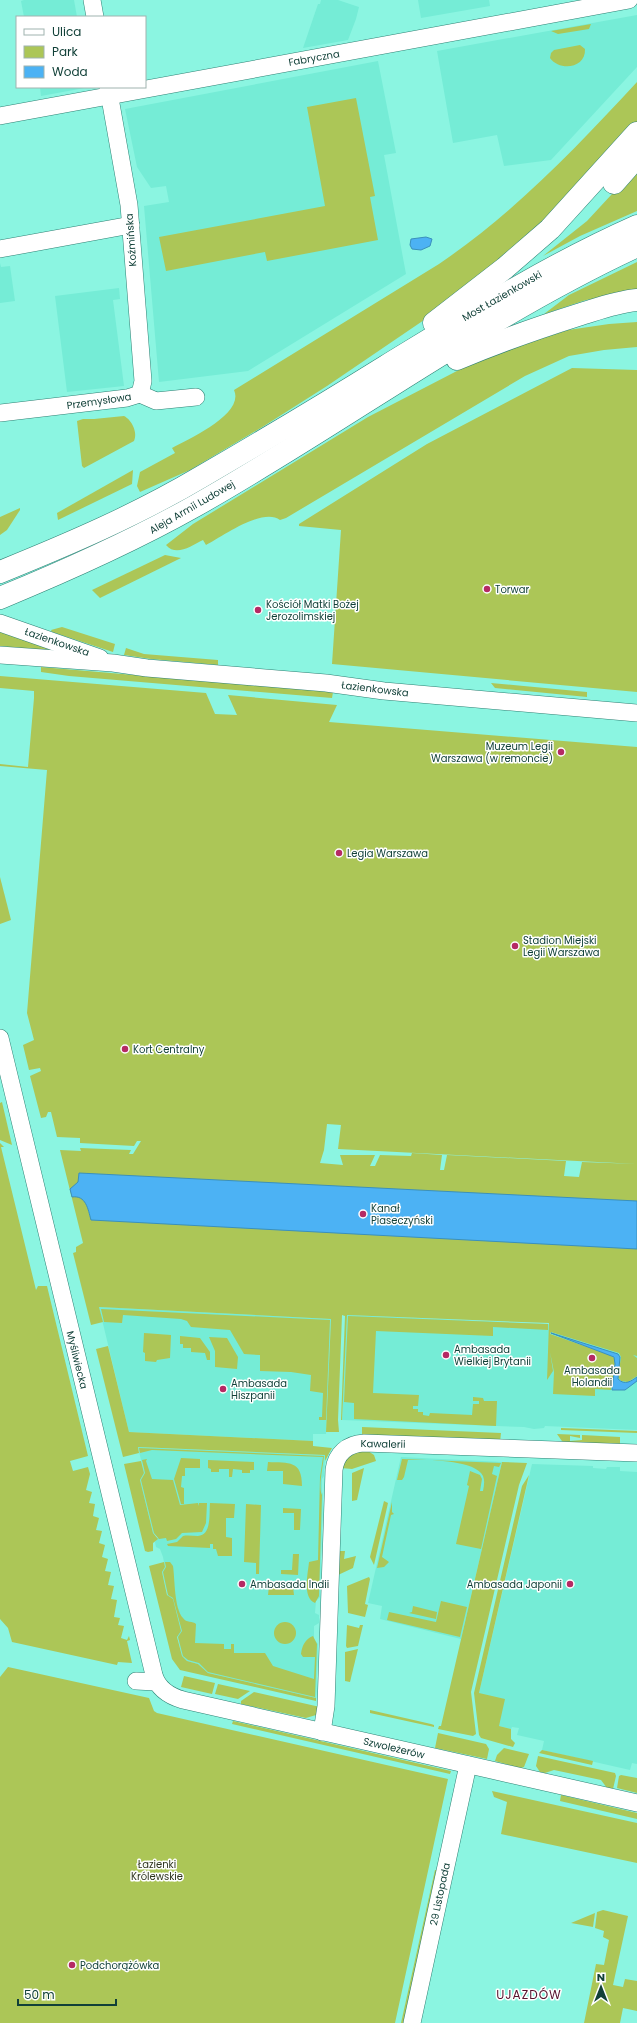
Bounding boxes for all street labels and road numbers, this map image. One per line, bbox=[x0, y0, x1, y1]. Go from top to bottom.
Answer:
street label: Fabryczna bbox=[287, 46, 341, 70]
street label: Koźmińska bbox=[122, 213, 140, 267]
street label: Most Łazienkowski bbox=[459, 267, 545, 325]
street label: Przemysłowa bbox=[66, 389, 132, 413]
street label: Aleja Armii Ludowej bbox=[146, 476, 238, 538]
street label: Łazienkowska bbox=[23, 624, 91, 660]
street label: Łazienkowska bbox=[341, 677, 409, 701]
street label: Myśliwiecka bbox=[63, 1329, 91, 1391]
street label: Kawalerii bbox=[360, 1436, 406, 1452]
street label: Szwoleżerów bbox=[362, 1734, 427, 1763]
street label: 29 Listopada bbox=[426, 1861, 454, 1927]

